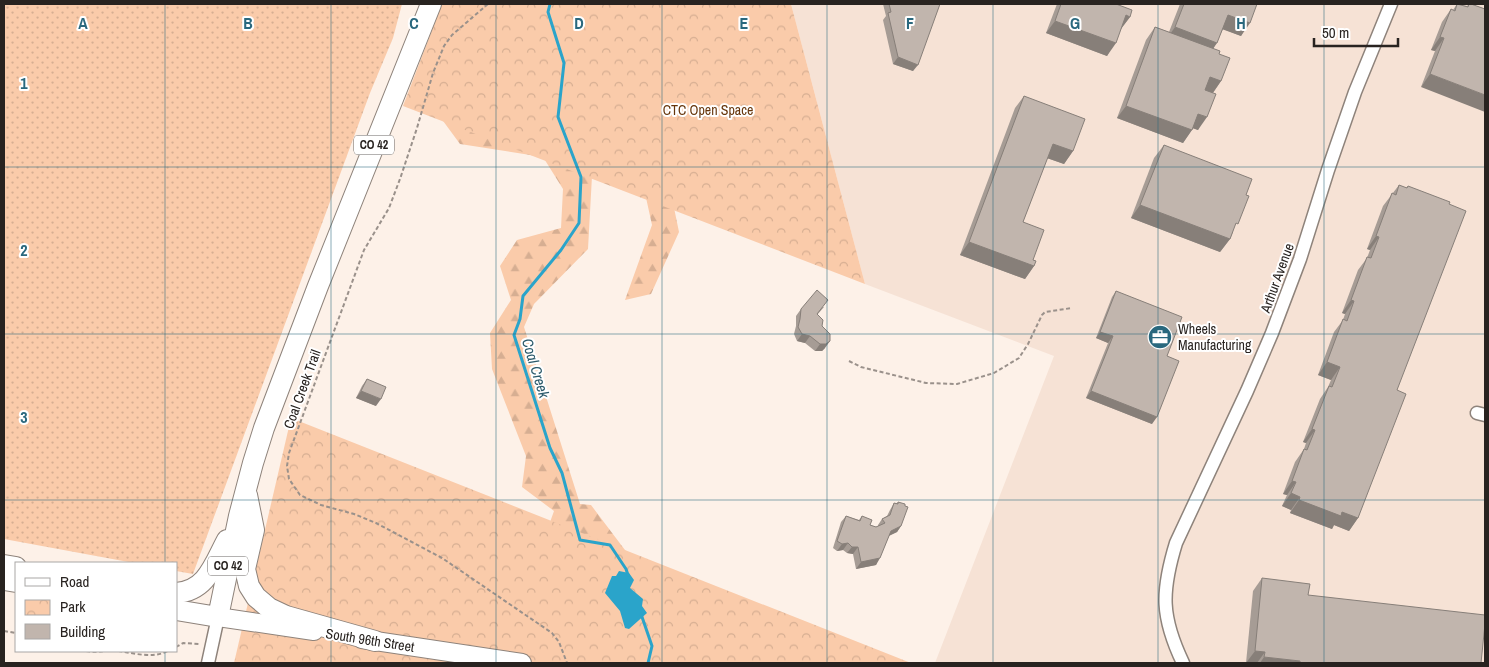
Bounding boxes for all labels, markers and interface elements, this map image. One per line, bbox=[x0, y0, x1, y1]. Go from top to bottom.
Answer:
text: A bbox=[78, 12, 88, 34]
text: B bbox=[243, 12, 253, 34]
text: C bbox=[409, 12, 419, 34]
text: D bbox=[574, 12, 584, 34]
text: E bbox=[740, 12, 749, 34]
text: F bbox=[906, 12, 914, 34]
text: G bbox=[1070, 12, 1080, 34]
text: H bbox=[1236, 12, 1246, 34]
scale bar bbox=[1314, 15, 1398, 47]
text: 50 m bbox=[1322, 22, 1349, 43]
text: 1 bbox=[20, 72, 28, 94]
park label: CTC Open Space bbox=[663, 101, 753, 119]
road number: CO 42 bbox=[354, 136, 394, 154]
text: 2 bbox=[20, 239, 28, 261]
street label: Arthur Avenue bbox=[1256, 241, 1298, 316]
place label: Wheels Manufacturing bbox=[1178, 320, 1252, 354]
office icon: Wheels Manufacturing bbox=[1147, 324, 1173, 350]
water label: Coal Creek bbox=[517, 336, 555, 401]
street label: Coal Creek Trail bbox=[279, 347, 325, 431]
text: 3 bbox=[20, 406, 28, 428]
road number: CO 42 bbox=[208, 556, 248, 576]
legend bbox=[15, 562, 178, 652]
text: Road bbox=[60, 571, 89, 592]
text: Park bbox=[60, 596, 86, 617]
text: Building bbox=[60, 621, 105, 642]
street label: South 96th Street bbox=[324, 624, 416, 656]

